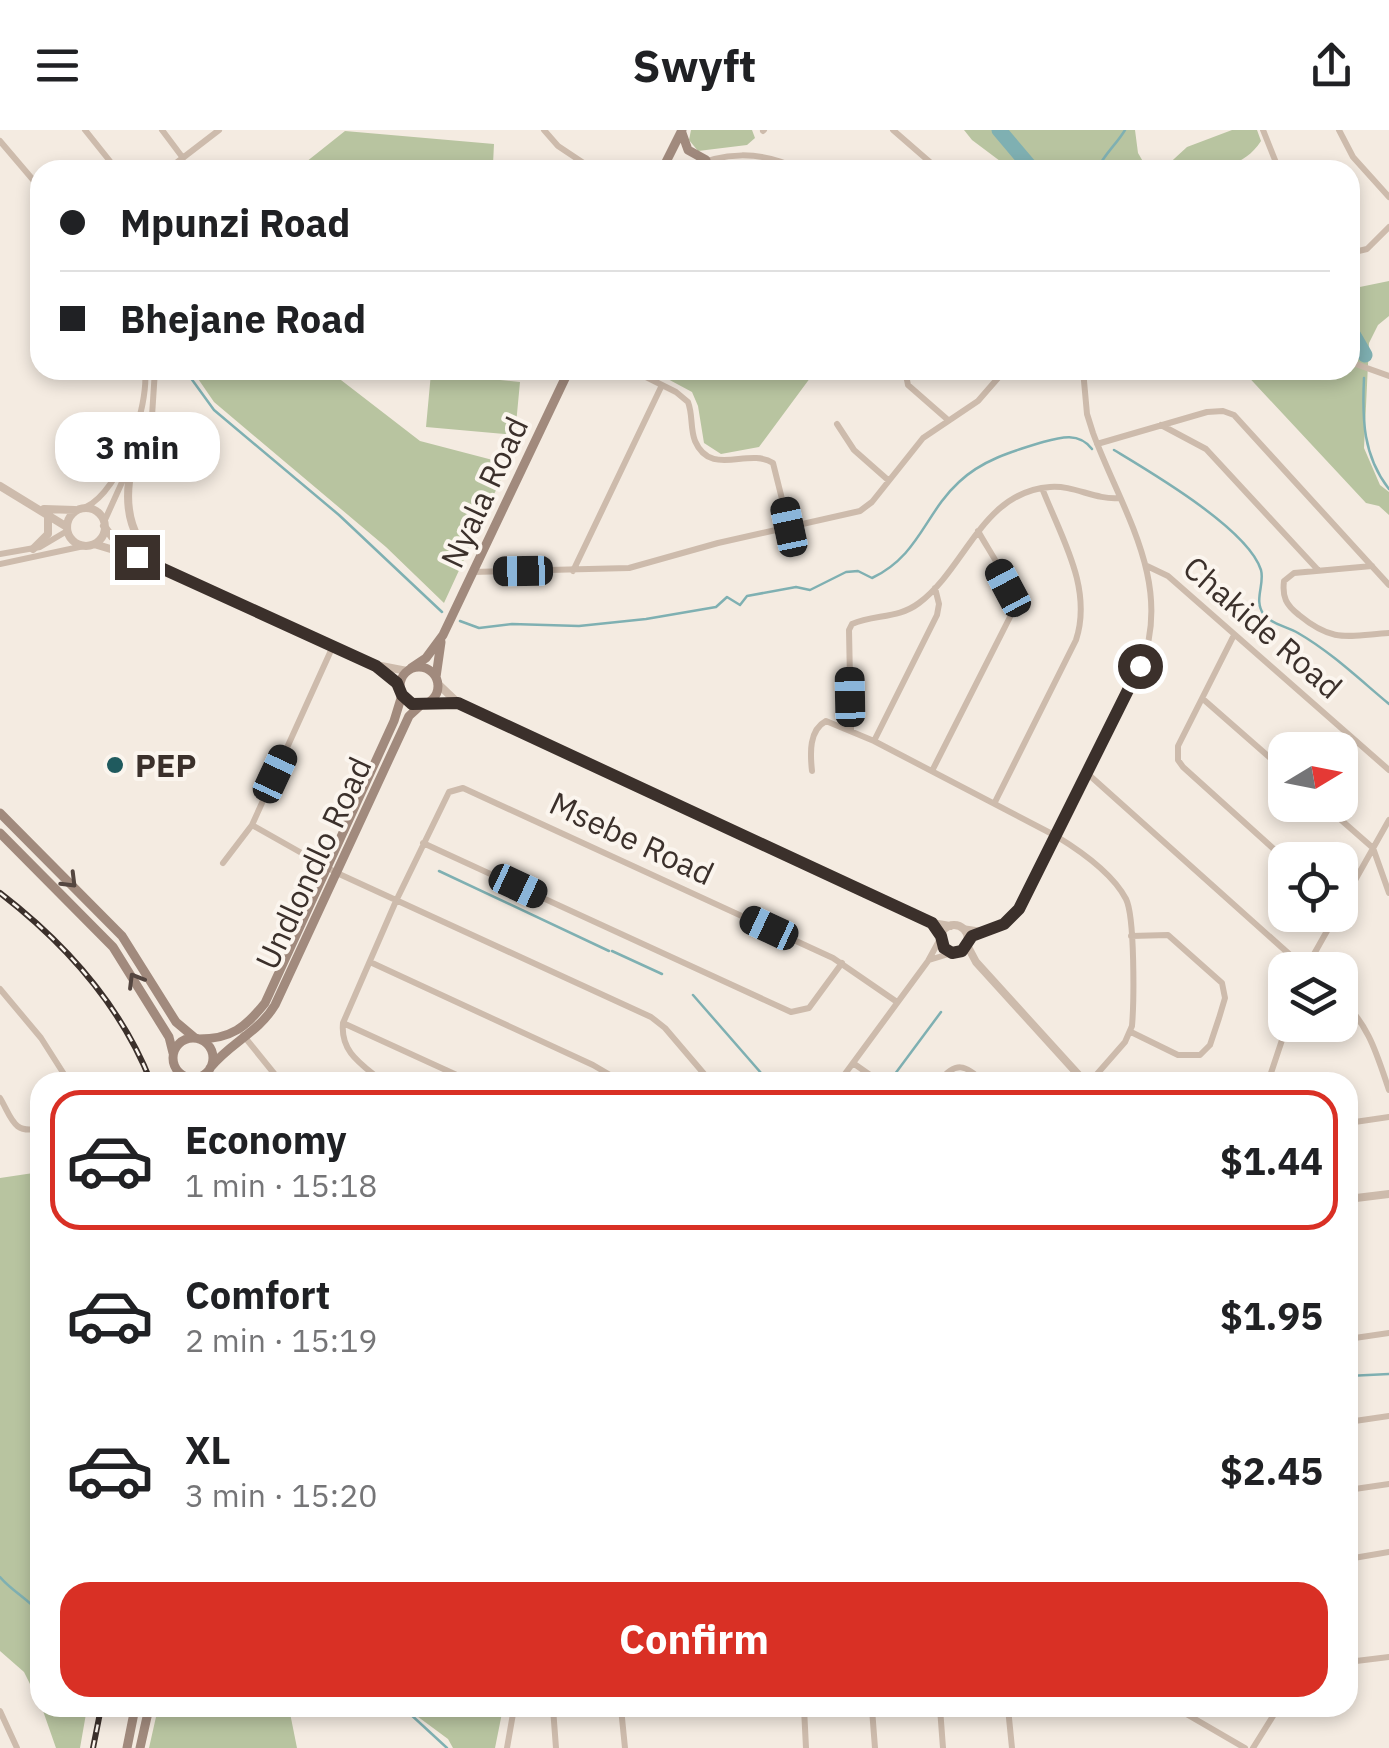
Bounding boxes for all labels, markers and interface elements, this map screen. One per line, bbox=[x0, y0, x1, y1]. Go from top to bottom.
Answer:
text: Swyft bbox=[633, 36, 756, 94]
icon: menu bbox=[30, 38, 85, 93]
icon: share bbox=[1304, 38, 1359, 93]
text: Mpunzi Road bbox=[120, 198, 350, 247]
text: Bhejane Road bbox=[120, 294, 366, 343]
street label: Nyala Road bbox=[431, 410, 537, 574]
callout: 3 min bbox=[54, 412, 220, 482]
text: 3 min bbox=[96, 426, 179, 468]
car bbox=[768, 495, 810, 559]
route end bbox=[115, 535, 160, 580]
street label: Chakide Road bbox=[1175, 546, 1351, 708]
car bbox=[981, 554, 1035, 622]
car bbox=[493, 555, 553, 587]
route start bbox=[1118, 644, 1163, 689]
car bbox=[834, 667, 866, 727]
north arrow bbox=[1268, 732, 1358, 822]
map controls bbox=[1268, 732, 1358, 1042]
car bbox=[249, 740, 301, 808]
place label: PEP bbox=[135, 744, 196, 786]
street label: Undlondlo Road bbox=[245, 750, 381, 976]
marker: PEP bbox=[104, 754, 126, 776]
street label: Msebe Road bbox=[543, 782, 721, 894]
button: locate bbox=[1268, 842, 1358, 932]
car bbox=[484, 860, 552, 912]
one-way arrow bbox=[58, 869, 76, 887]
car bbox=[735, 902, 803, 954]
button: layers bbox=[1268, 952, 1358, 1042]
one-way arrow bbox=[128, 973, 147, 991]
icon: car bbox=[65, 1115, 155, 1205]
text: Economy bbox=[185, 1115, 347, 1164]
text: $1.44 bbox=[1220, 1136, 1323, 1185]
text: 1 min · 15:18 bbox=[185, 1164, 378, 1206]
icon: car bbox=[65, 1270, 155, 1360]
text: Comfort bbox=[185, 1270, 330, 1319]
text: $1.95 bbox=[1220, 1291, 1323, 1340]
text: 2 min · 15:19 bbox=[185, 1319, 378, 1361]
icon: car bbox=[65, 1425, 155, 1515]
text: XL bbox=[185, 1425, 231, 1474]
text: $2.45 bbox=[1220, 1446, 1323, 1495]
text: 3 min · 15:20 bbox=[185, 1474, 378, 1516]
button: Confirm bbox=[60, 1582, 1328, 1697]

